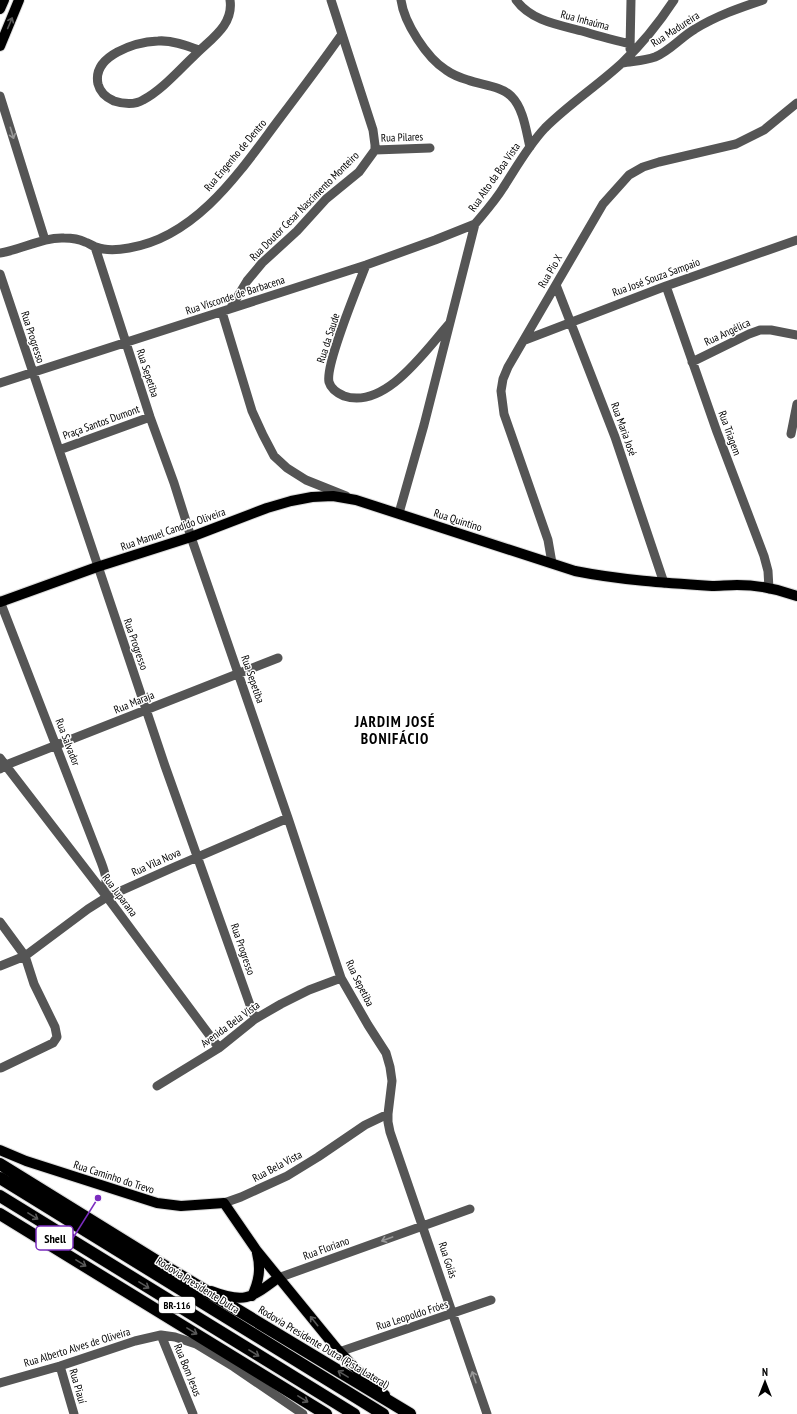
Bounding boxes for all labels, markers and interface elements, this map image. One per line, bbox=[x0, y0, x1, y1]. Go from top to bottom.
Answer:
street label: Rua Inhaúma bbox=[559, 7, 611, 33]
street label: Rua Madureira bbox=[648, 8, 702, 50]
one-way arrow bbox=[6, 18, 14, 30]
street label: Rua Engenho de Dentro bbox=[201, 116, 269, 194]
one-way arrow bbox=[9, 126, 16, 139]
street label: Rua Pilares bbox=[381, 129, 424, 145]
street label: Rua Alto da Boa Vista bbox=[465, 140, 523, 214]
street label: Rua Doutor Cesar Nascimento Monteiro bbox=[246, 148, 362, 264]
street label: Rua Pio X bbox=[535, 251, 565, 290]
street label: Rua José Souza Sampaio bbox=[610, 255, 702, 299]
street label: Rua Visconde de Barbacena bbox=[184, 272, 286, 318]
street label: Rua Progresso bbox=[18, 309, 48, 365]
street label: Rua da Saude bbox=[313, 311, 343, 365]
street label: Rua Angélica bbox=[702, 315, 752, 349]
street label: Rua Sepetiba bbox=[134, 347, 162, 399]
street label: Rua Maria José bbox=[608, 400, 640, 458]
street label: Praça Santos Dumont bbox=[61, 402, 141, 442]
street label: Rua Triagem bbox=[715, 409, 745, 457]
street label: Rua Manuel Candido Oliveira bbox=[119, 504, 227, 554]
street label: Rua Quintino bbox=[432, 506, 484, 534]
street label: Rua Progresso bbox=[121, 616, 151, 672]
street label: Rua Sepetiba bbox=[238, 653, 268, 705]
street label: Rua Maraja bbox=[112, 688, 156, 716]
district label: JARDIM JOSÉ BONIFÁCIO bbox=[354, 712, 435, 748]
street label: Rua Salvador bbox=[53, 716, 83, 768]
street label: Rua Vila Nova bbox=[129, 845, 183, 879]
street label: Rua Juparana bbox=[99, 871, 141, 919]
street label: Rua Progresso bbox=[228, 921, 258, 977]
street label: Rua Sepetiba bbox=[343, 957, 377, 1009]
street label: Avenida Bela Vista bbox=[198, 998, 262, 1050]
street label: Rua Bela Vista bbox=[250, 1147, 304, 1185]
street label: Rua Caminho do Trevo bbox=[72, 1157, 156, 1197]
one-way arrow bbox=[27, 1212, 38, 1220]
callout: Shell bbox=[36, 1226, 73, 1250]
text: Shell bbox=[44, 1231, 66, 1246]
street label: Rua Floriano bbox=[301, 1233, 351, 1263]
one-way arrow bbox=[381, 1235, 393, 1243]
street label: Rua Goiás bbox=[436, 1240, 461, 1280]
street label: Rodovia Presidente Dutra bbox=[154, 1254, 242, 1316]
one-way arrow bbox=[75, 1260, 87, 1268]
one-way arrow bbox=[138, 1281, 150, 1289]
road number: BR-116 bbox=[159, 1297, 195, 1313]
street label: Rua Leopoldo Fróes bbox=[374, 1297, 450, 1333]
street label: Rodovia Presidente Dutra (Pista Lateral) bbox=[256, 1302, 392, 1392]
one-way arrow bbox=[309, 1316, 318, 1327]
street label: Rua Alberto Alves de Oliveira bbox=[22, 1324, 132, 1370]
one-way arrow bbox=[186, 1328, 198, 1336]
street label: Rua Bom Jesus bbox=[171, 1342, 205, 1399]
one-way arrow bbox=[248, 1349, 260, 1357]
north arrow bbox=[745, 1362, 785, 1402]
text: N bbox=[762, 1365, 768, 1379]
street label: Rua Piauí bbox=[66, 1367, 90, 1406]
one-way arrow bbox=[337, 1369, 349, 1377]
one-way arrow bbox=[470, 1371, 477, 1384]
one-way arrow bbox=[297, 1395, 308, 1403]

